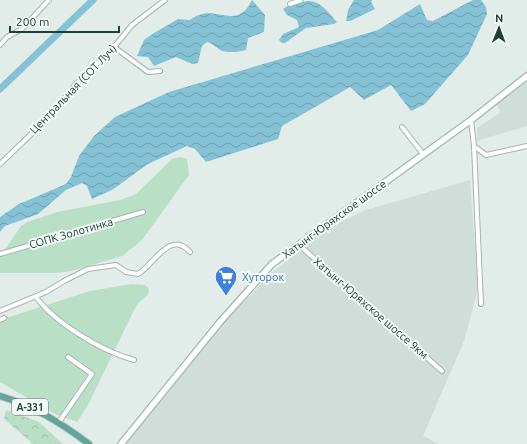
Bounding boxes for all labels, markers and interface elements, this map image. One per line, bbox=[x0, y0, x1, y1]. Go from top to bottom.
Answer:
scale bar bbox=[10, 8, 119, 34]
north arrow bbox=[479, 8, 519, 48]
text: N bbox=[495, 12, 503, 24]
text: 200 m bbox=[16, 15, 49, 28]
street label: Центральная (СОТ Луч) bbox=[27, 42, 119, 137]
street label: Хатынг-Юряхское шоссе bbox=[280, 177, 388, 261]
street label: СОПК Золотинка bbox=[28, 215, 114, 251]
street label: Хатынг-Юряхское шоссе 9км bbox=[311, 255, 431, 361]
supermarket icon: Хуторок bbox=[213, 264, 239, 297]
place label: Хуторок bbox=[242, 271, 284, 283]
road number: А-331 bbox=[12, 399, 48, 415]

